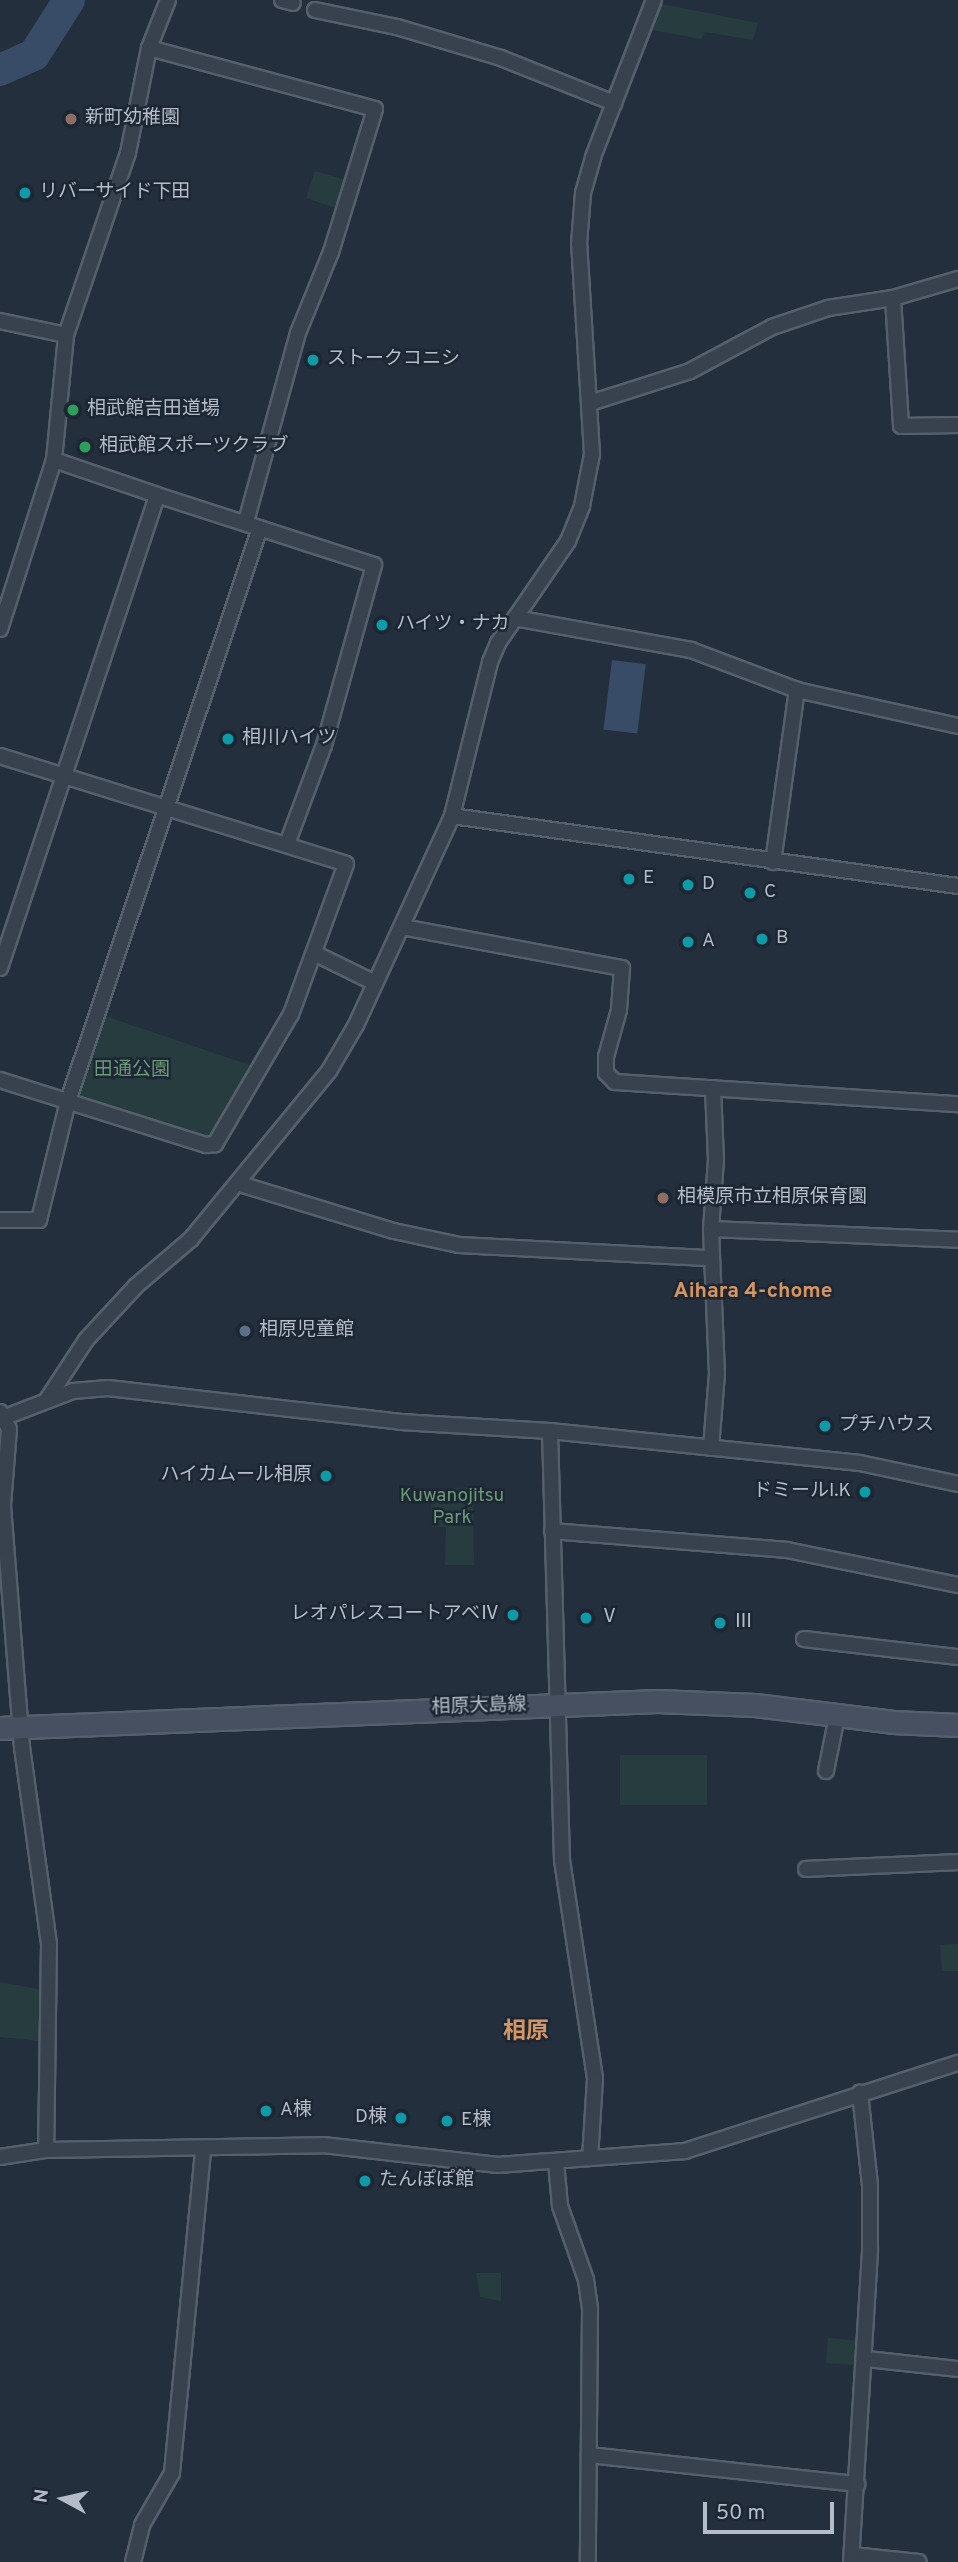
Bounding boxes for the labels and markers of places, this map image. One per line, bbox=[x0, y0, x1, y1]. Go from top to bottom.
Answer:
place label: 新町幼稚園 bbox=[85, 108, 180, 130]
marker: 新町幼稚園 bbox=[63, 111, 79, 127]
place label: リバーサイド下田 bbox=[39, 182, 191, 204]
marker: リバーサイド下田 bbox=[17, 185, 33, 201]
place label: ストークコニシ bbox=[327, 349, 460, 371]
marker: ストークコニシ bbox=[305, 352, 321, 368]
place label: 相武館吉田道場 bbox=[87, 399, 220, 421]
marker: 相武館吉田道場 bbox=[65, 402, 81, 418]
place label: 相武館スポーツクラブ bbox=[99, 436, 289, 458]
marker: 相武館スポーツクラブ bbox=[77, 439, 93, 455]
place label: ハイツ・ナカ bbox=[396, 614, 510, 636]
marker: ハイツ・ナカ bbox=[374, 617, 390, 633]
place label: 相川ハイツ bbox=[242, 728, 337, 750]
marker: 相川ハイツ bbox=[220, 731, 236, 747]
place label: E bbox=[643, 868, 654, 890]
marker: E bbox=[621, 871, 637, 887]
place label: D bbox=[702, 874, 715, 896]
marker: D bbox=[680, 877, 696, 893]
place label: C bbox=[764, 882, 776, 904]
marker: C bbox=[742, 885, 758, 901]
place label: B bbox=[776, 928, 788, 950]
place label: A bbox=[702, 931, 715, 953]
marker: B bbox=[754, 931, 770, 947]
marker: A bbox=[680, 934, 696, 950]
place label: 相模原市立相原保育園 bbox=[677, 1187, 867, 1209]
marker: 相模原市立相原保育園 bbox=[655, 1190, 671, 1206]
place label: 相原児童館 bbox=[259, 1320, 354, 1342]
marker: 相原児童館 bbox=[237, 1323, 253, 1339]
place label: プチハウス bbox=[839, 1415, 934, 1437]
marker: プチハウス bbox=[817, 1418, 833, 1434]
place label: ハイカムール相原 bbox=[160, 1465, 312, 1487]
marker: ハイカムール相原 bbox=[318, 1468, 334, 1484]
place label: ドミールI.K bbox=[753, 1481, 851, 1503]
marker: ドミールI.K bbox=[857, 1484, 873, 1500]
place label: レオパレスコートアベⅣ bbox=[290, 1604, 499, 1626]
marker: レオパレスコートアベⅣ bbox=[505, 1607, 521, 1623]
place label: Ⅴ bbox=[600, 1607, 619, 1629]
marker: Ⅴ bbox=[578, 1610, 594, 1626]
place label: Ⅲ bbox=[734, 1612, 753, 1634]
marker: Ⅲ bbox=[712, 1615, 728, 1631]
place label: A棟 bbox=[280, 2100, 312, 2122]
marker: A棟 bbox=[258, 2103, 274, 2119]
place label: D棟 bbox=[355, 2107, 387, 2129]
marker: D棟 bbox=[393, 2110, 409, 2126]
place label: E棟 bbox=[461, 2110, 491, 2132]
marker: E棟 bbox=[439, 2113, 455, 2129]
place label: たんぽぽ館 bbox=[379, 2170, 474, 2192]
marker: たんぽぽ館 bbox=[357, 2173, 373, 2189]

